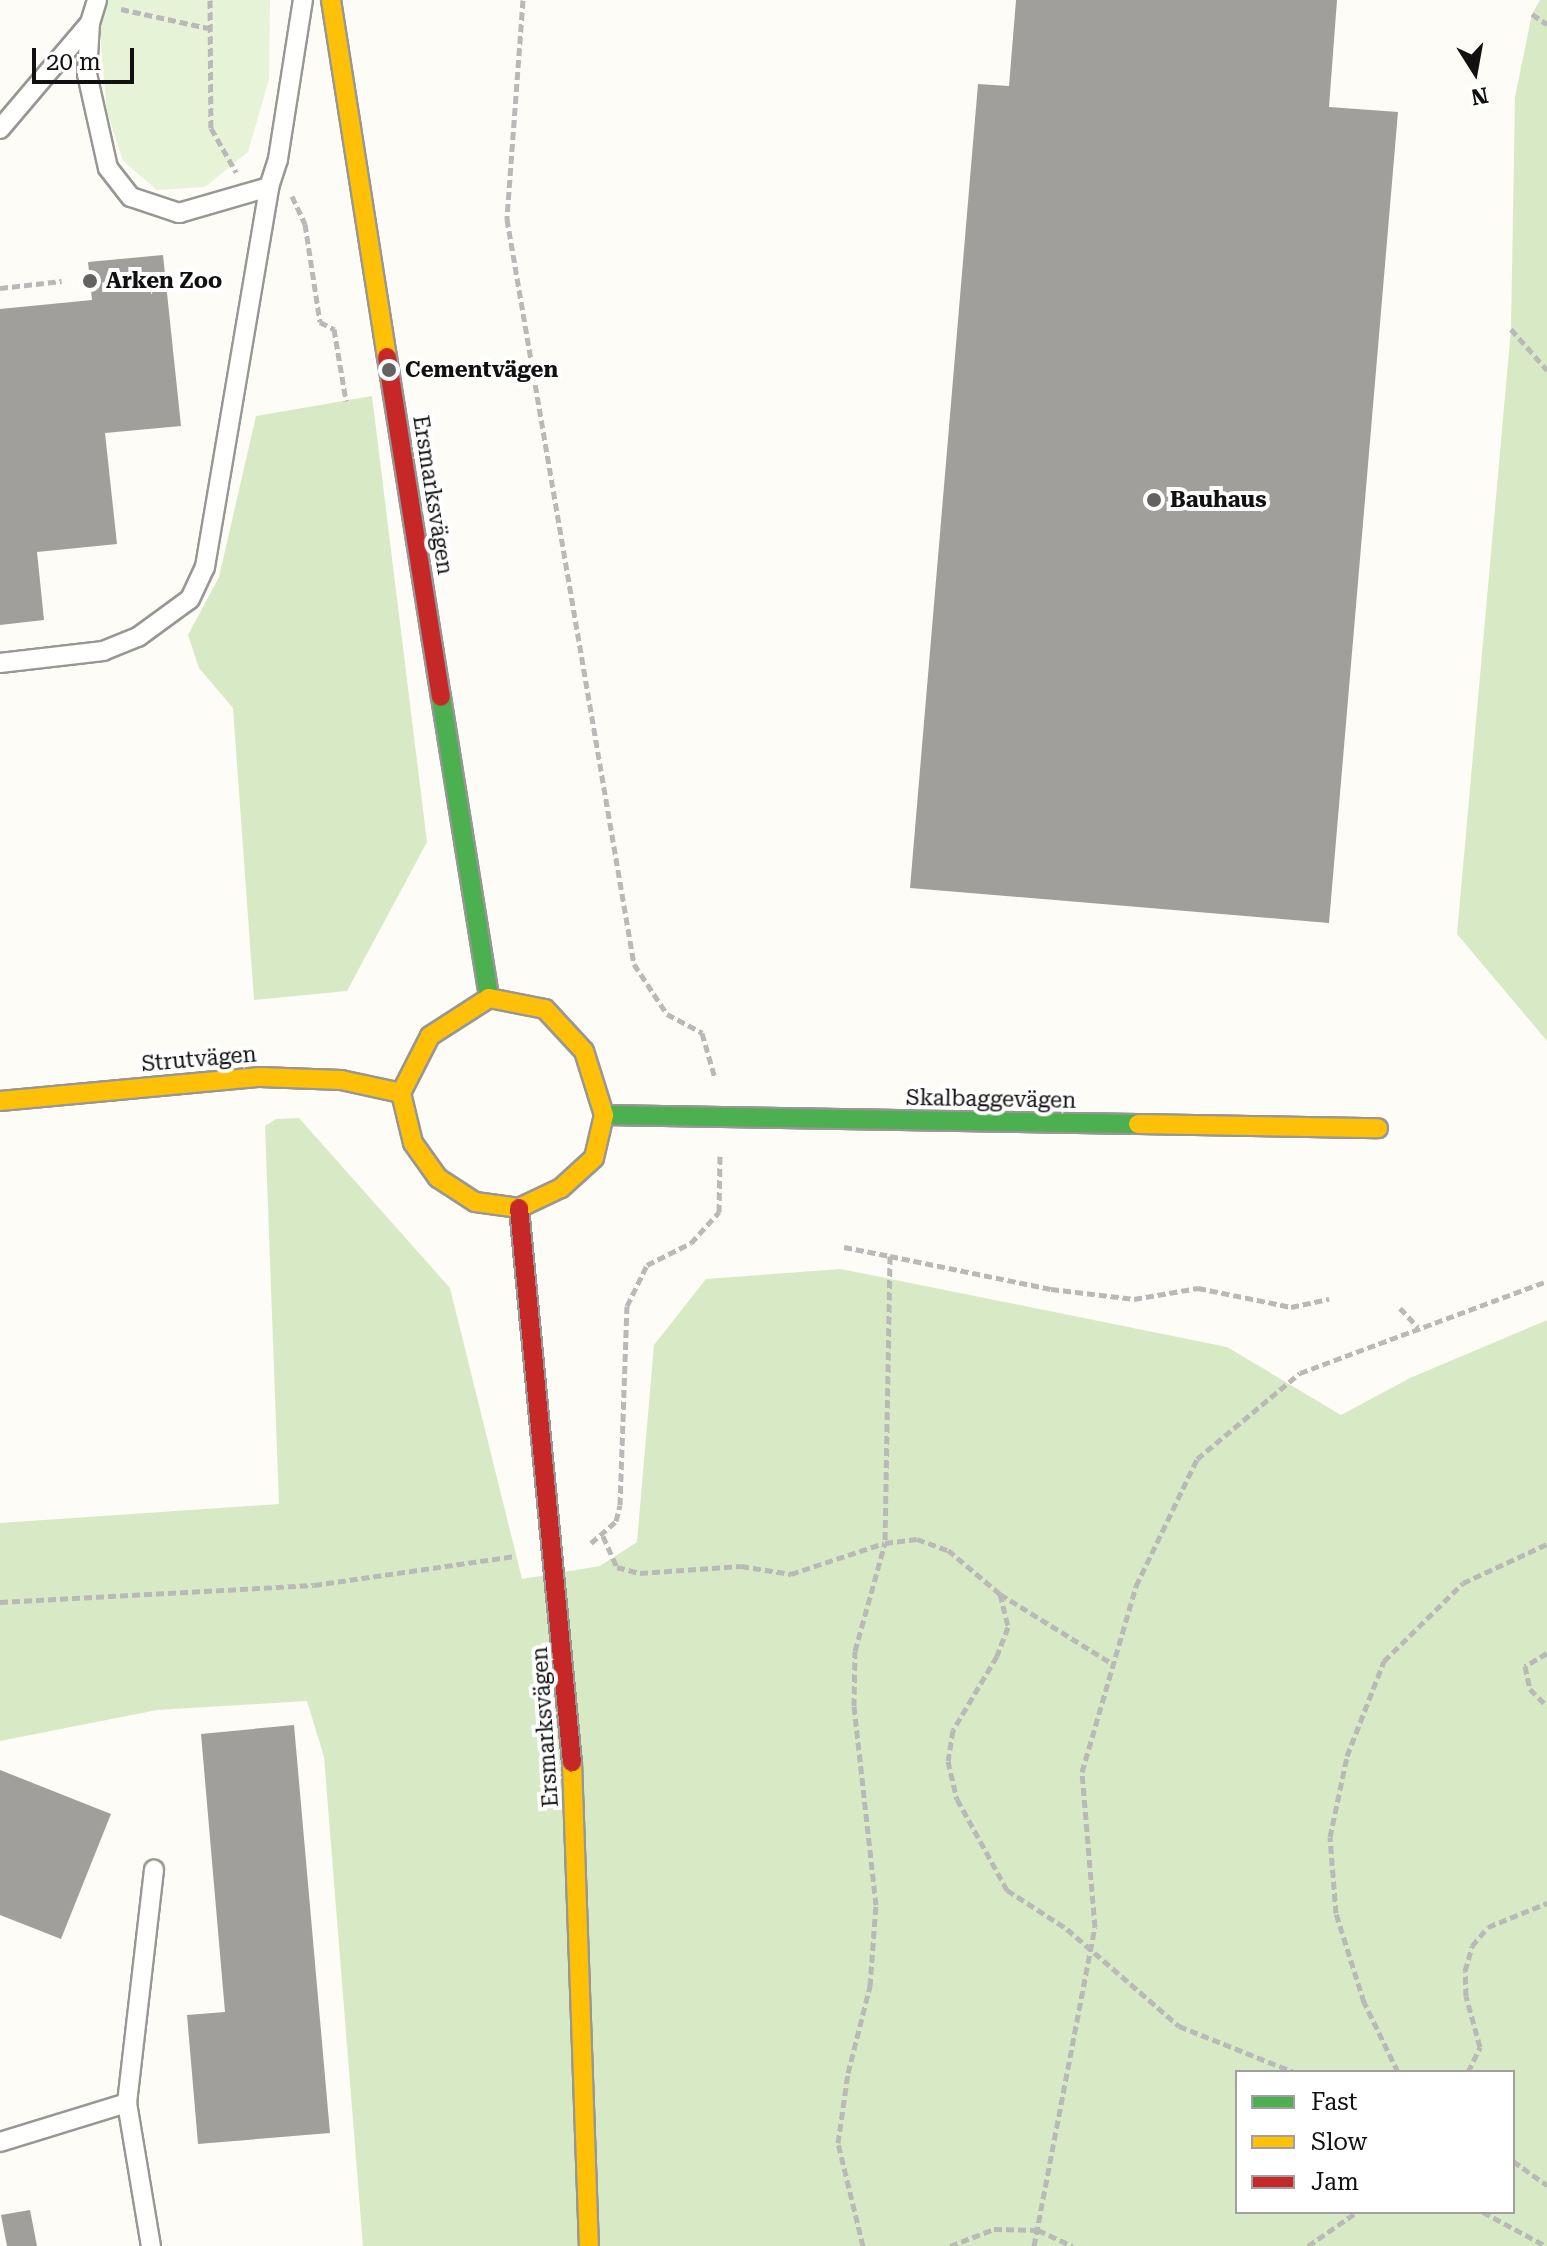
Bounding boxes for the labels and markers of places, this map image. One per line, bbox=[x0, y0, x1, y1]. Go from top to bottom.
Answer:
place label: Arken Zoo bbox=[106, 268, 222, 294]
marker: Arken Zoo bbox=[81, 272, 99, 290]
place label: Cementvägen bbox=[405, 357, 558, 383]
marker: Cementvägen bbox=[380, 361, 398, 379]
place label: Bauhaus bbox=[1170, 487, 1267, 513]
marker: Bauhaus bbox=[1145, 491, 1163, 509]

